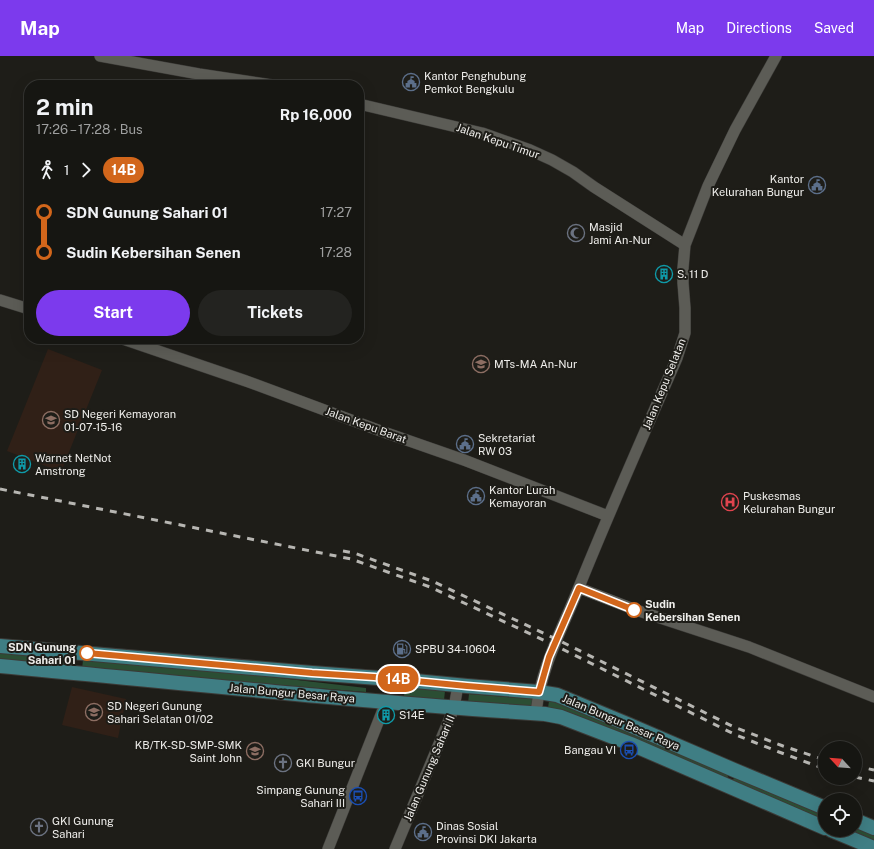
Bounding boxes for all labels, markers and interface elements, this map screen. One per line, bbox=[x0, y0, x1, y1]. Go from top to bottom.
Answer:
text: Map bbox=[20, 17, 60, 39]
text: Map bbox=[676, 20, 704, 36]
text: Directions bbox=[726, 20, 792, 36]
text: Saved bbox=[814, 20, 854, 36]
place label: Kantor Penghubung Pemkot Bengkulu bbox=[424, 70, 526, 95]
public building icon: Kantor Penghubung Pemkot Bengkulu bbox=[401, 72, 421, 92]
text: 2 min bbox=[36, 94, 94, 120]
text: Rp 16,000 bbox=[280, 106, 352, 123]
street label: Jalan Kepu Timur bbox=[455, 121, 541, 161]
text: 17:26 – 17:28 · Bus bbox=[36, 122, 143, 137]
icon: walk bbox=[36, 159, 58, 181]
icon: forward bbox=[75, 159, 97, 181]
text: 14B bbox=[111, 162, 136, 178]
text: 1 bbox=[64, 163, 69, 178]
place label: Kantor Kelurahan Bungur bbox=[712, 173, 804, 198]
public building icon: Kantor Kelurahan Bungur bbox=[807, 175, 827, 195]
text: SDN Gunung Sahari 01 bbox=[66, 204, 228, 221]
text: 17:27 bbox=[320, 205, 352, 220]
place label: Masjid Jami An-Nur bbox=[589, 221, 652, 246]
mosque icon: Masjid Jami An-Nur bbox=[566, 223, 586, 243]
text: Sudin Kebersihan Senen bbox=[66, 244, 241, 261]
text: 17:28 bbox=[320, 245, 352, 260]
building icon: S. 11 D bbox=[654, 264, 674, 284]
place label: S. 11 D bbox=[677, 268, 709, 280]
button: Start bbox=[36, 290, 190, 336]
button: Tickets bbox=[198, 290, 352, 336]
street label: Jalan Kepu Selatan bbox=[640, 337, 688, 431]
school or university icon: MTs-MA An-Nur bbox=[471, 354, 491, 374]
place label: MTs-MA An-Nur bbox=[494, 358, 577, 370]
street label: Jalan Kepu Barat bbox=[324, 405, 408, 445]
place label: SD Negeri Kemayoran 01-07-15-16 bbox=[64, 408, 176, 433]
school or university icon: SD Negeri Kemayoran 01-07-15-16 bbox=[41, 410, 61, 430]
place label: Sekretariat RW 03 bbox=[478, 432, 535, 457]
public building icon: Sekretariat RW 03 bbox=[455, 434, 475, 454]
place label: Warnet NetNot Amstrong bbox=[35, 452, 112, 477]
building icon: Warnet NetNot Amstrong bbox=[12, 454, 32, 474]
place label: Kantor Lurah Kemayoran bbox=[489, 484, 555, 509]
public building icon: Kantor Lurah Kemayoran bbox=[466, 486, 486, 506]
place label: Puskesmas Kelurahan Bungur bbox=[743, 490, 835, 515]
hospital icon: Puskesmas Kelurahan Bungur bbox=[720, 492, 740, 512]
place label: Sudin Kebersihan Senen bbox=[645, 598, 740, 623]
marker: Sudin Kebersihan Senen bbox=[626, 602, 642, 618]
fuel station icon: SPBU 34-10604 bbox=[392, 639, 412, 659]
place label: SDN Gunung Sahari 01 bbox=[8, 641, 76, 666]
place label: SPBU 34-10604 bbox=[415, 643, 496, 655]
marker: SDN Gunung Sahari 01 bbox=[79, 645, 95, 661]
line badge: 14B bbox=[375, 666, 421, 692]
text: 14B bbox=[386, 671, 410, 687]
street label: Jalan Bungur Besar Raya bbox=[229, 682, 355, 704]
street label: Jalan Bungur Besar Raya bbox=[560, 692, 682, 752]
place label: SD Negeri Gunung Sahari Selatan 01/02 bbox=[107, 700, 213, 725]
school or university icon: SD Negeri Gunung Sahari Selatan 01/02 bbox=[84, 702, 104, 722]
building icon: S14E bbox=[376, 705, 396, 725]
place label: S14E bbox=[399, 709, 425, 721]
street label: Jalan Gunung Sahari II bbox=[401, 713, 457, 823]
place label: KB/TK-SD-SMP-SMK Saint John bbox=[135, 739, 242, 764]
bus stop icon: Bangau VI bbox=[619, 740, 639, 760]
school or university icon: KB/TK-SD-SMP-SMK Saint John bbox=[245, 741, 265, 761]
north arrow bbox=[818, 741, 862, 785]
map controls bbox=[818, 741, 862, 837]
place label: Bangau VI bbox=[564, 744, 616, 756]
church icon: GKI Bungur bbox=[273, 753, 293, 773]
place label: GKI Bungur bbox=[296, 757, 355, 769]
place label: Simpang Gunung Sahari III bbox=[256, 784, 345, 809]
bus stop icon: Simpang Gunung Sahari III bbox=[348, 786, 368, 806]
button: locate bbox=[818, 793, 862, 837]
place label: GKI Gunung Sahari bbox=[52, 815, 114, 840]
church icon: GKI Gunung Sahari bbox=[29, 817, 49, 837]
place label: Dinas Sosial Provinsi DKI Jakarta bbox=[436, 820, 537, 845]
public building icon: Dinas Sosial Provinsi DKI Jakarta bbox=[413, 822, 433, 842]

